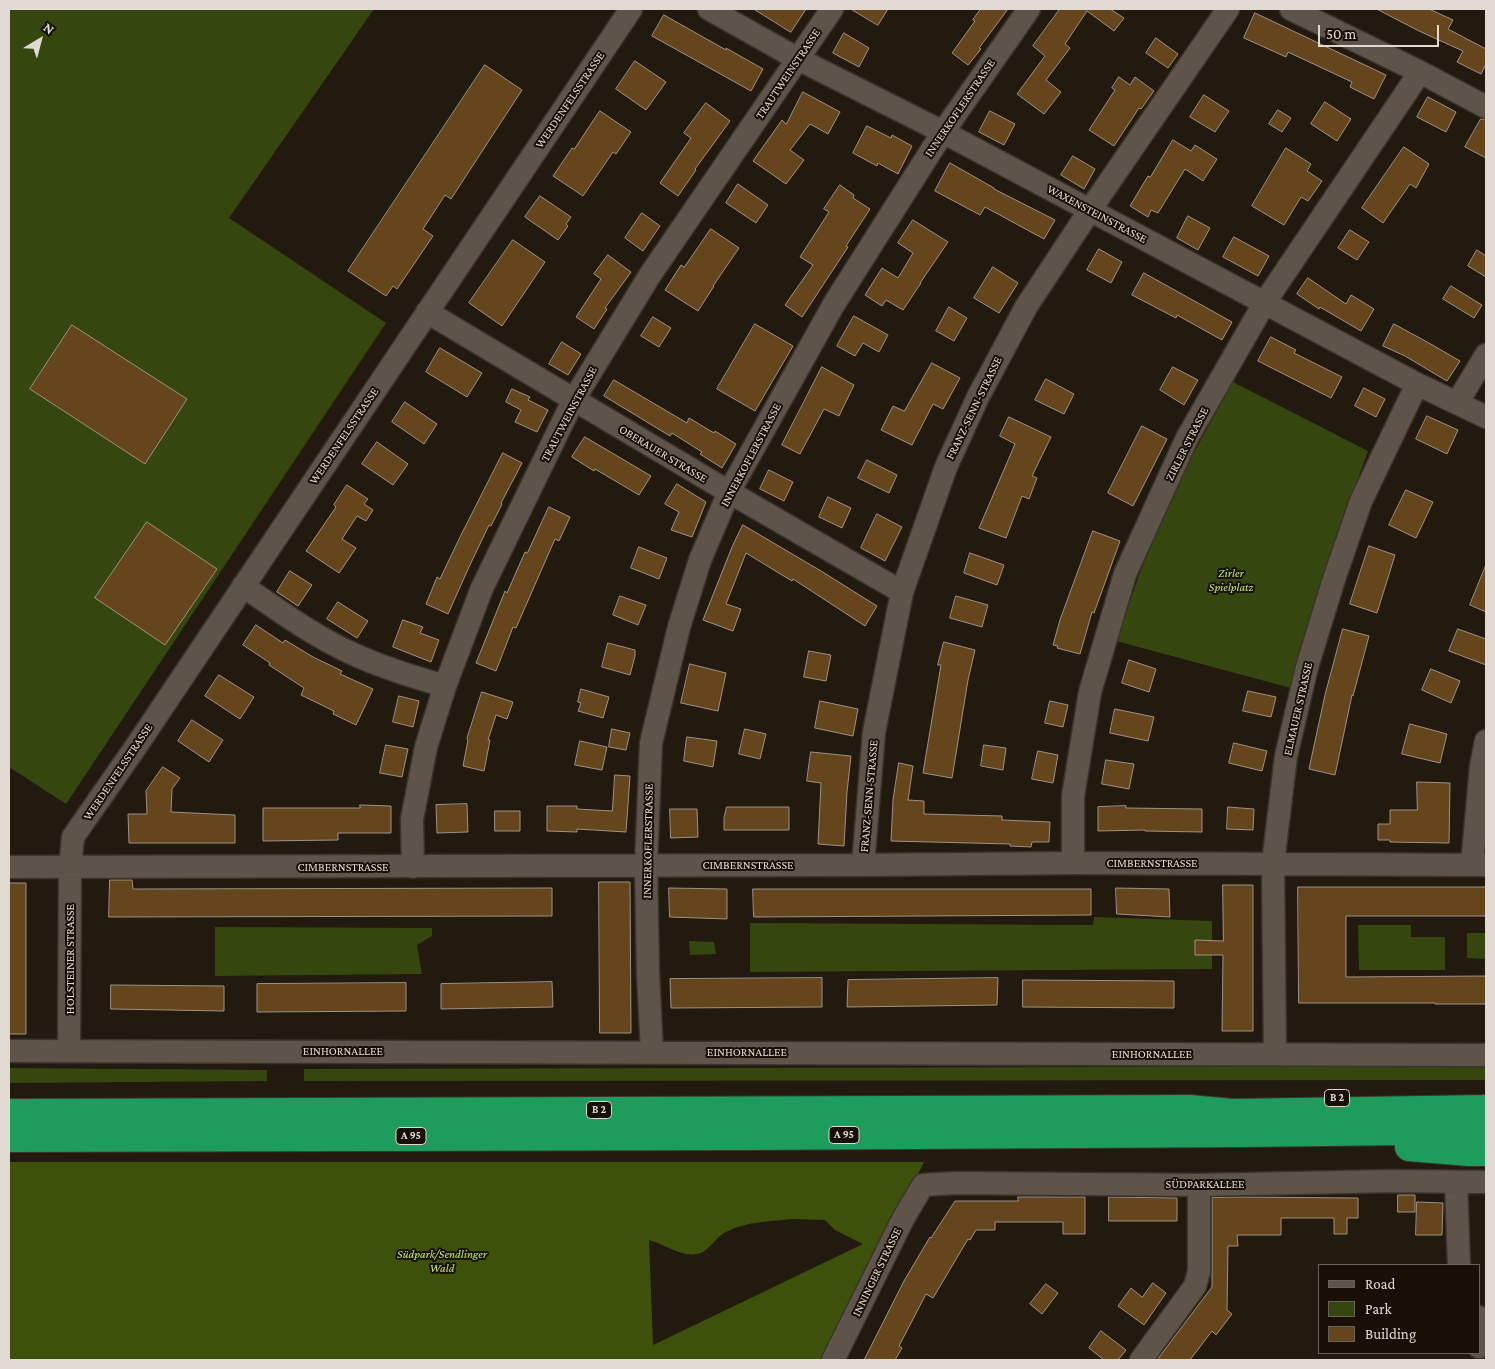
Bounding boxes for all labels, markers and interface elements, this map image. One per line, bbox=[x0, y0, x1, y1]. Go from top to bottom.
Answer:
north arrow bbox=[15, 15, 65, 65]
scale bar bbox=[1320, 15, 1441, 47]
text: N bbox=[40, 19, 58, 37]
street label: TRAUTWEINSTRASSE bbox=[752, 26, 824, 122]
text: 50 m bbox=[1326, 26, 1356, 42]
street label: WERDENFELSSTRASSE bbox=[532, 49, 608, 151]
street label: INNERKOFLERSTRASSE bbox=[922, 56, 998, 160]
street label: WAXENSTEINSTRASSE bbox=[1045, 182, 1149, 246]
street label: FRANZ-SENN-STRASSE bbox=[943, 354, 1005, 462]
street label: TRAUTWEINSTRASSE bbox=[538, 364, 600, 464]
street label: WERDENFELSSTRASSE bbox=[306, 385, 382, 487]
street label: INNERKOFLERSTRASSE bbox=[718, 401, 784, 509]
street label: ZIRLER STRASSE bbox=[1162, 405, 1212, 483]
street label: OBERAUER STRASSE bbox=[616, 422, 710, 486]
park label: Zirler Spielplatz bbox=[1209, 566, 1253, 594]
street label: ELMAUER STRASSE bbox=[1280, 661, 1316, 757]
street label: WERDENFELSSTRASSE bbox=[80, 721, 156, 823]
street label: FRANZ-SENN-STRASSE bbox=[857, 739, 881, 853]
street label: INNERKOFLERSTRASSE bbox=[640, 783, 656, 899]
street label: CIMBERNSTRASSE bbox=[1106, 856, 1198, 870]
street label: CIMBERNSTRASSE bbox=[702, 858, 794, 872]
street label: CIMBERNSTRASSE bbox=[297, 860, 389, 874]
street label: HOLSTEINER STRASSE bbox=[63, 904, 77, 1014]
street label: EINHORNALLEE bbox=[303, 1044, 383, 1058]
street label: EINHORNALLEE bbox=[707, 1045, 787, 1059]
street label: EINHORNALLEE bbox=[1112, 1047, 1192, 1061]
road number: B 2 bbox=[1324, 1090, 1350, 1106]
road number: B 2 bbox=[586, 1102, 612, 1118]
road number: A 95 bbox=[829, 1126, 859, 1144]
road number: A 95 bbox=[396, 1128, 426, 1144]
street label: SÜDPARKALLEE bbox=[1166, 1177, 1244, 1191]
street label: INNINGER STRASSE bbox=[849, 1225, 905, 1319]
park label: Südpark/Sendlinger Wald bbox=[397, 1247, 487, 1275]
legend bbox=[1318, 1264, 1480, 1354]
text: Road bbox=[1365, 1276, 1395, 1292]
text: Park bbox=[1365, 1301, 1392, 1317]
text: Building bbox=[1365, 1326, 1416, 1342]

